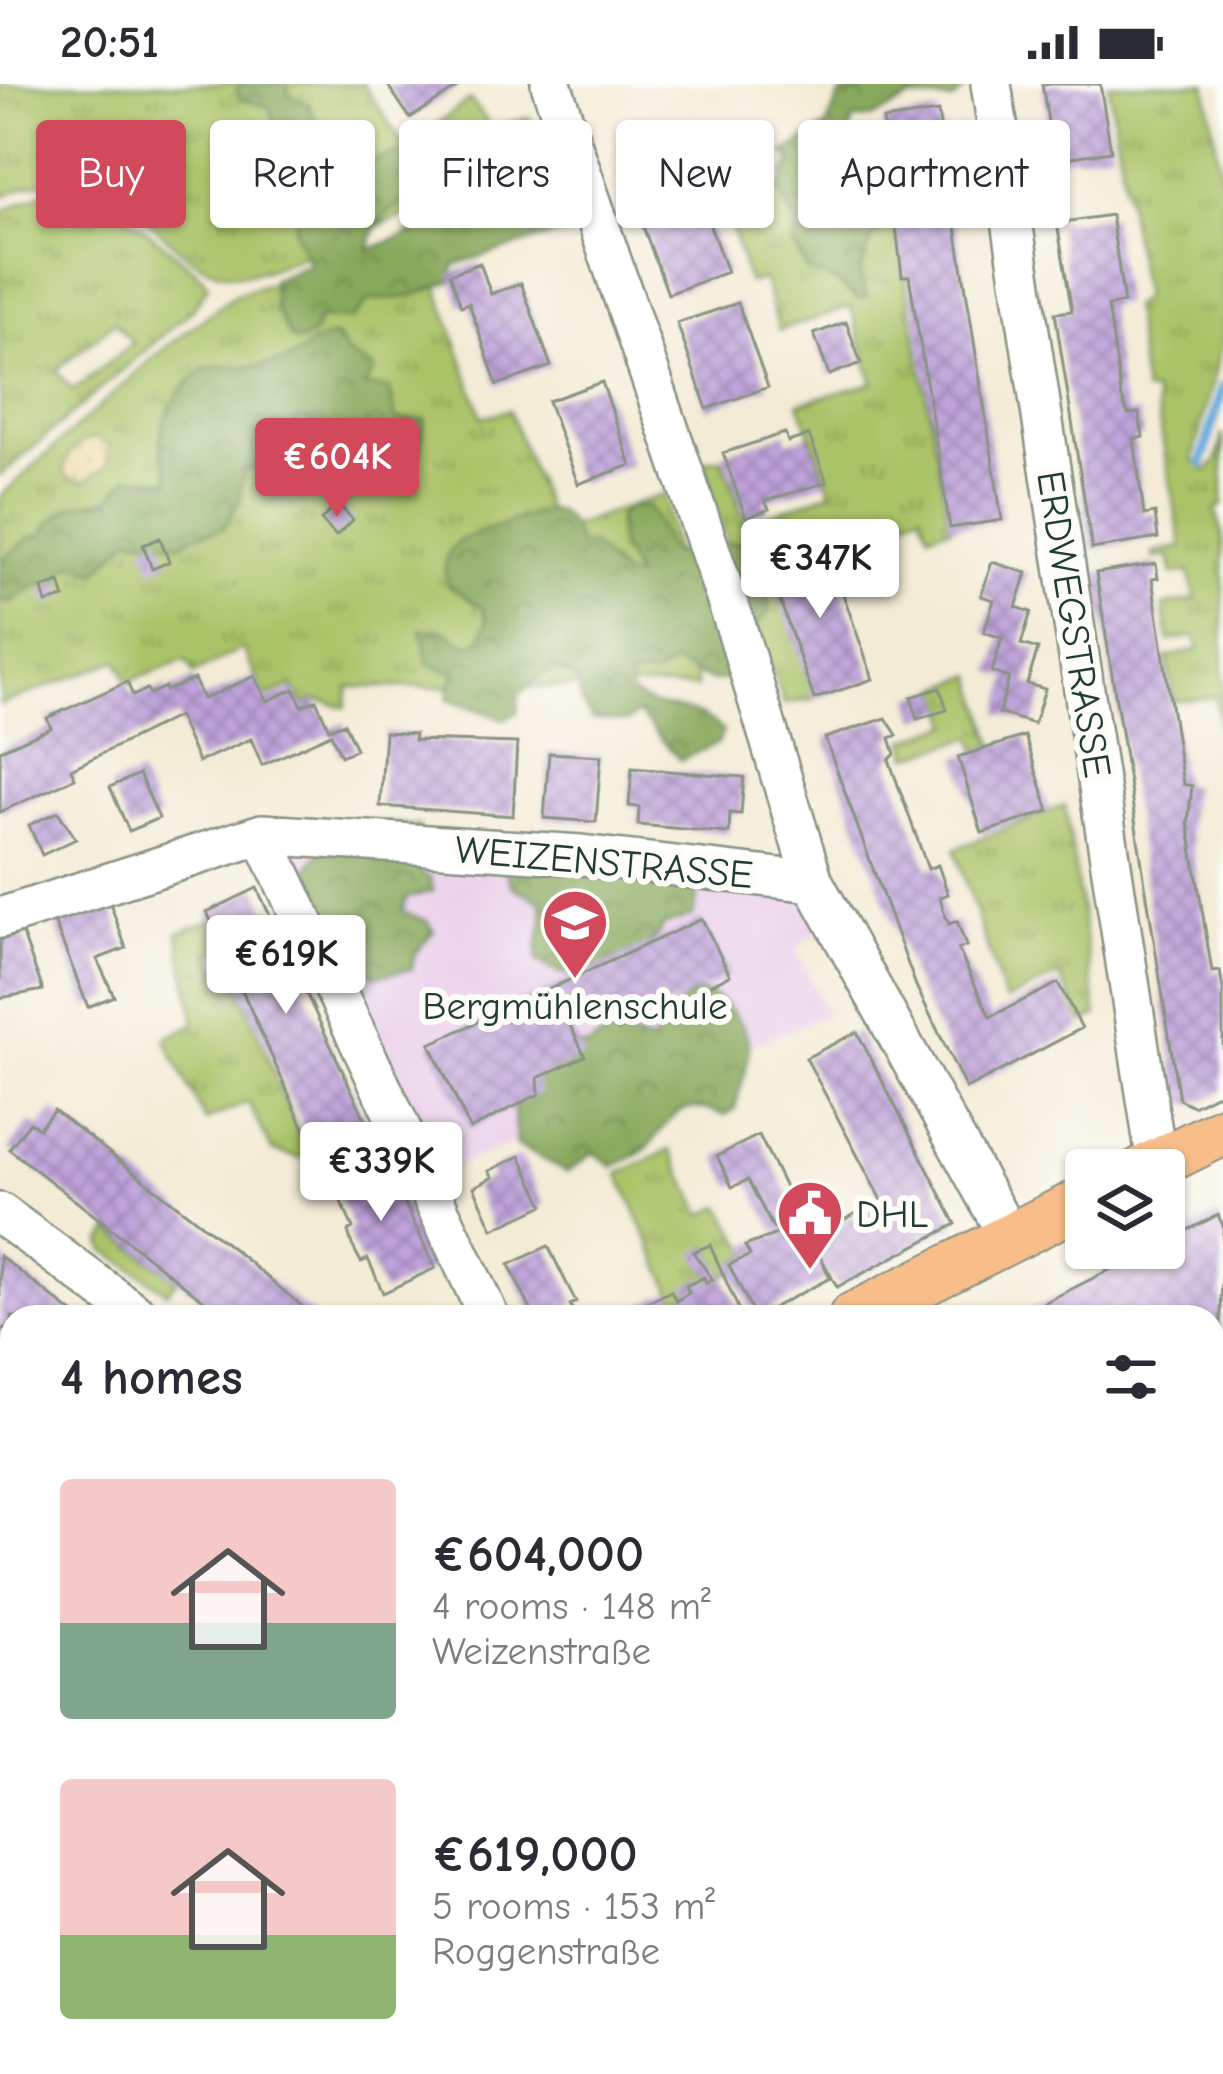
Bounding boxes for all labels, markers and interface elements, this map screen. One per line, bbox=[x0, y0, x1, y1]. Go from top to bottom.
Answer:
text: 20:51 bbox=[60, 16, 159, 68]
chip: Buy bbox=[36, 120, 186, 228]
chip: Rent bbox=[210, 120, 375, 228]
chip: Filters bbox=[399, 120, 592, 228]
chip: New bbox=[616, 120, 774, 228]
chip: Apartment bbox=[798, 120, 1070, 228]
pin: €604K bbox=[253, 418, 421, 520]
text: €604K bbox=[282, 434, 392, 479]
street label: ERDWEGSTRASSE bbox=[1027, 468, 1120, 781]
pin: €347K bbox=[736, 519, 904, 621]
text: €347K bbox=[768, 535, 872, 580]
street label: WEIZENSTRASSE bbox=[453, 827, 755, 898]
school or university icon: Bergmühlenschule bbox=[540, 887, 610, 981]
pin: €619K bbox=[202, 915, 370, 1017]
text: €619K bbox=[234, 931, 338, 976]
place label: Bergmühlenschule bbox=[422, 984, 728, 1029]
pin: €339K bbox=[297, 1122, 465, 1224]
text: €339K bbox=[327, 1138, 435, 1183]
map controls bbox=[1065, 1149, 1185, 1269]
button: layers bbox=[1065, 1149, 1185, 1269]
public building icon: DHL bbox=[775, 1178, 845, 1272]
place label: DHL bbox=[856, 1192, 929, 1237]
icon: filters bbox=[1098, 1344, 1164, 1410]
text: 4 homes bbox=[60, 1348, 243, 1407]
text: €604,000 bbox=[432, 1525, 644, 1584]
icon: home bbox=[156, 1527, 300, 1671]
text: 4 rooms · 148 m² bbox=[432, 1584, 711, 1629]
text: Weizenstraße bbox=[432, 1629, 651, 1674]
text: €619,000 bbox=[432, 1825, 638, 1884]
icon: home bbox=[156, 1827, 300, 1971]
text: 5 rooms · 153 m² bbox=[432, 1884, 715, 1929]
text: Roggenstraße bbox=[432, 1929, 660, 1974]

